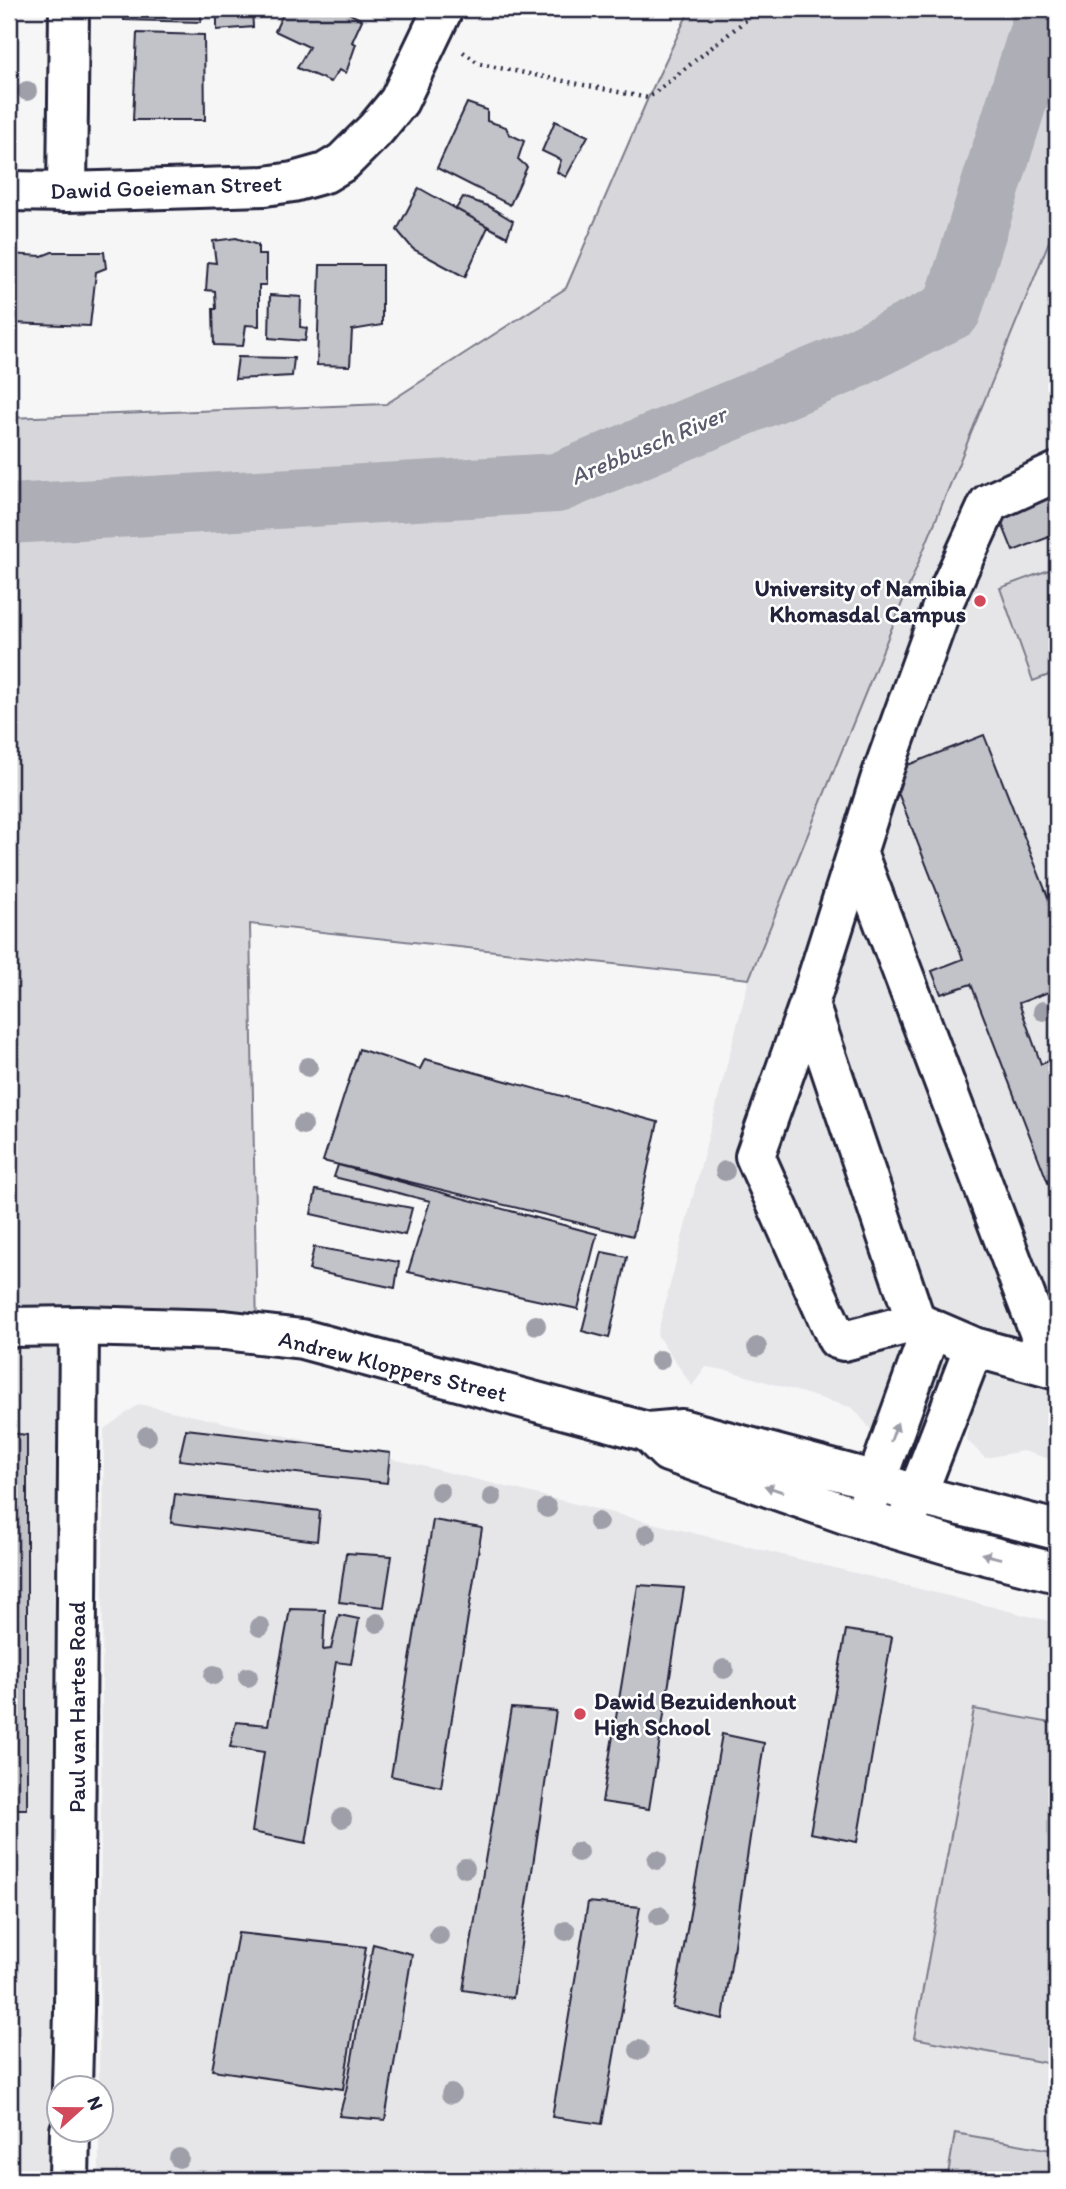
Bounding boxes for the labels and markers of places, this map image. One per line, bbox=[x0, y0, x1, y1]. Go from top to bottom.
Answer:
place label: University of Namibia Khomasdal Campus bbox=[754, 574, 967, 628]
marker: University of Namibia Khomasdal Campus bbox=[972, 593, 988, 609]
place label: Dawid Bezuidenhout High School bbox=[594, 1687, 797, 1741]
marker: Dawid Bezuidenhout High School bbox=[572, 1706, 588, 1722]

